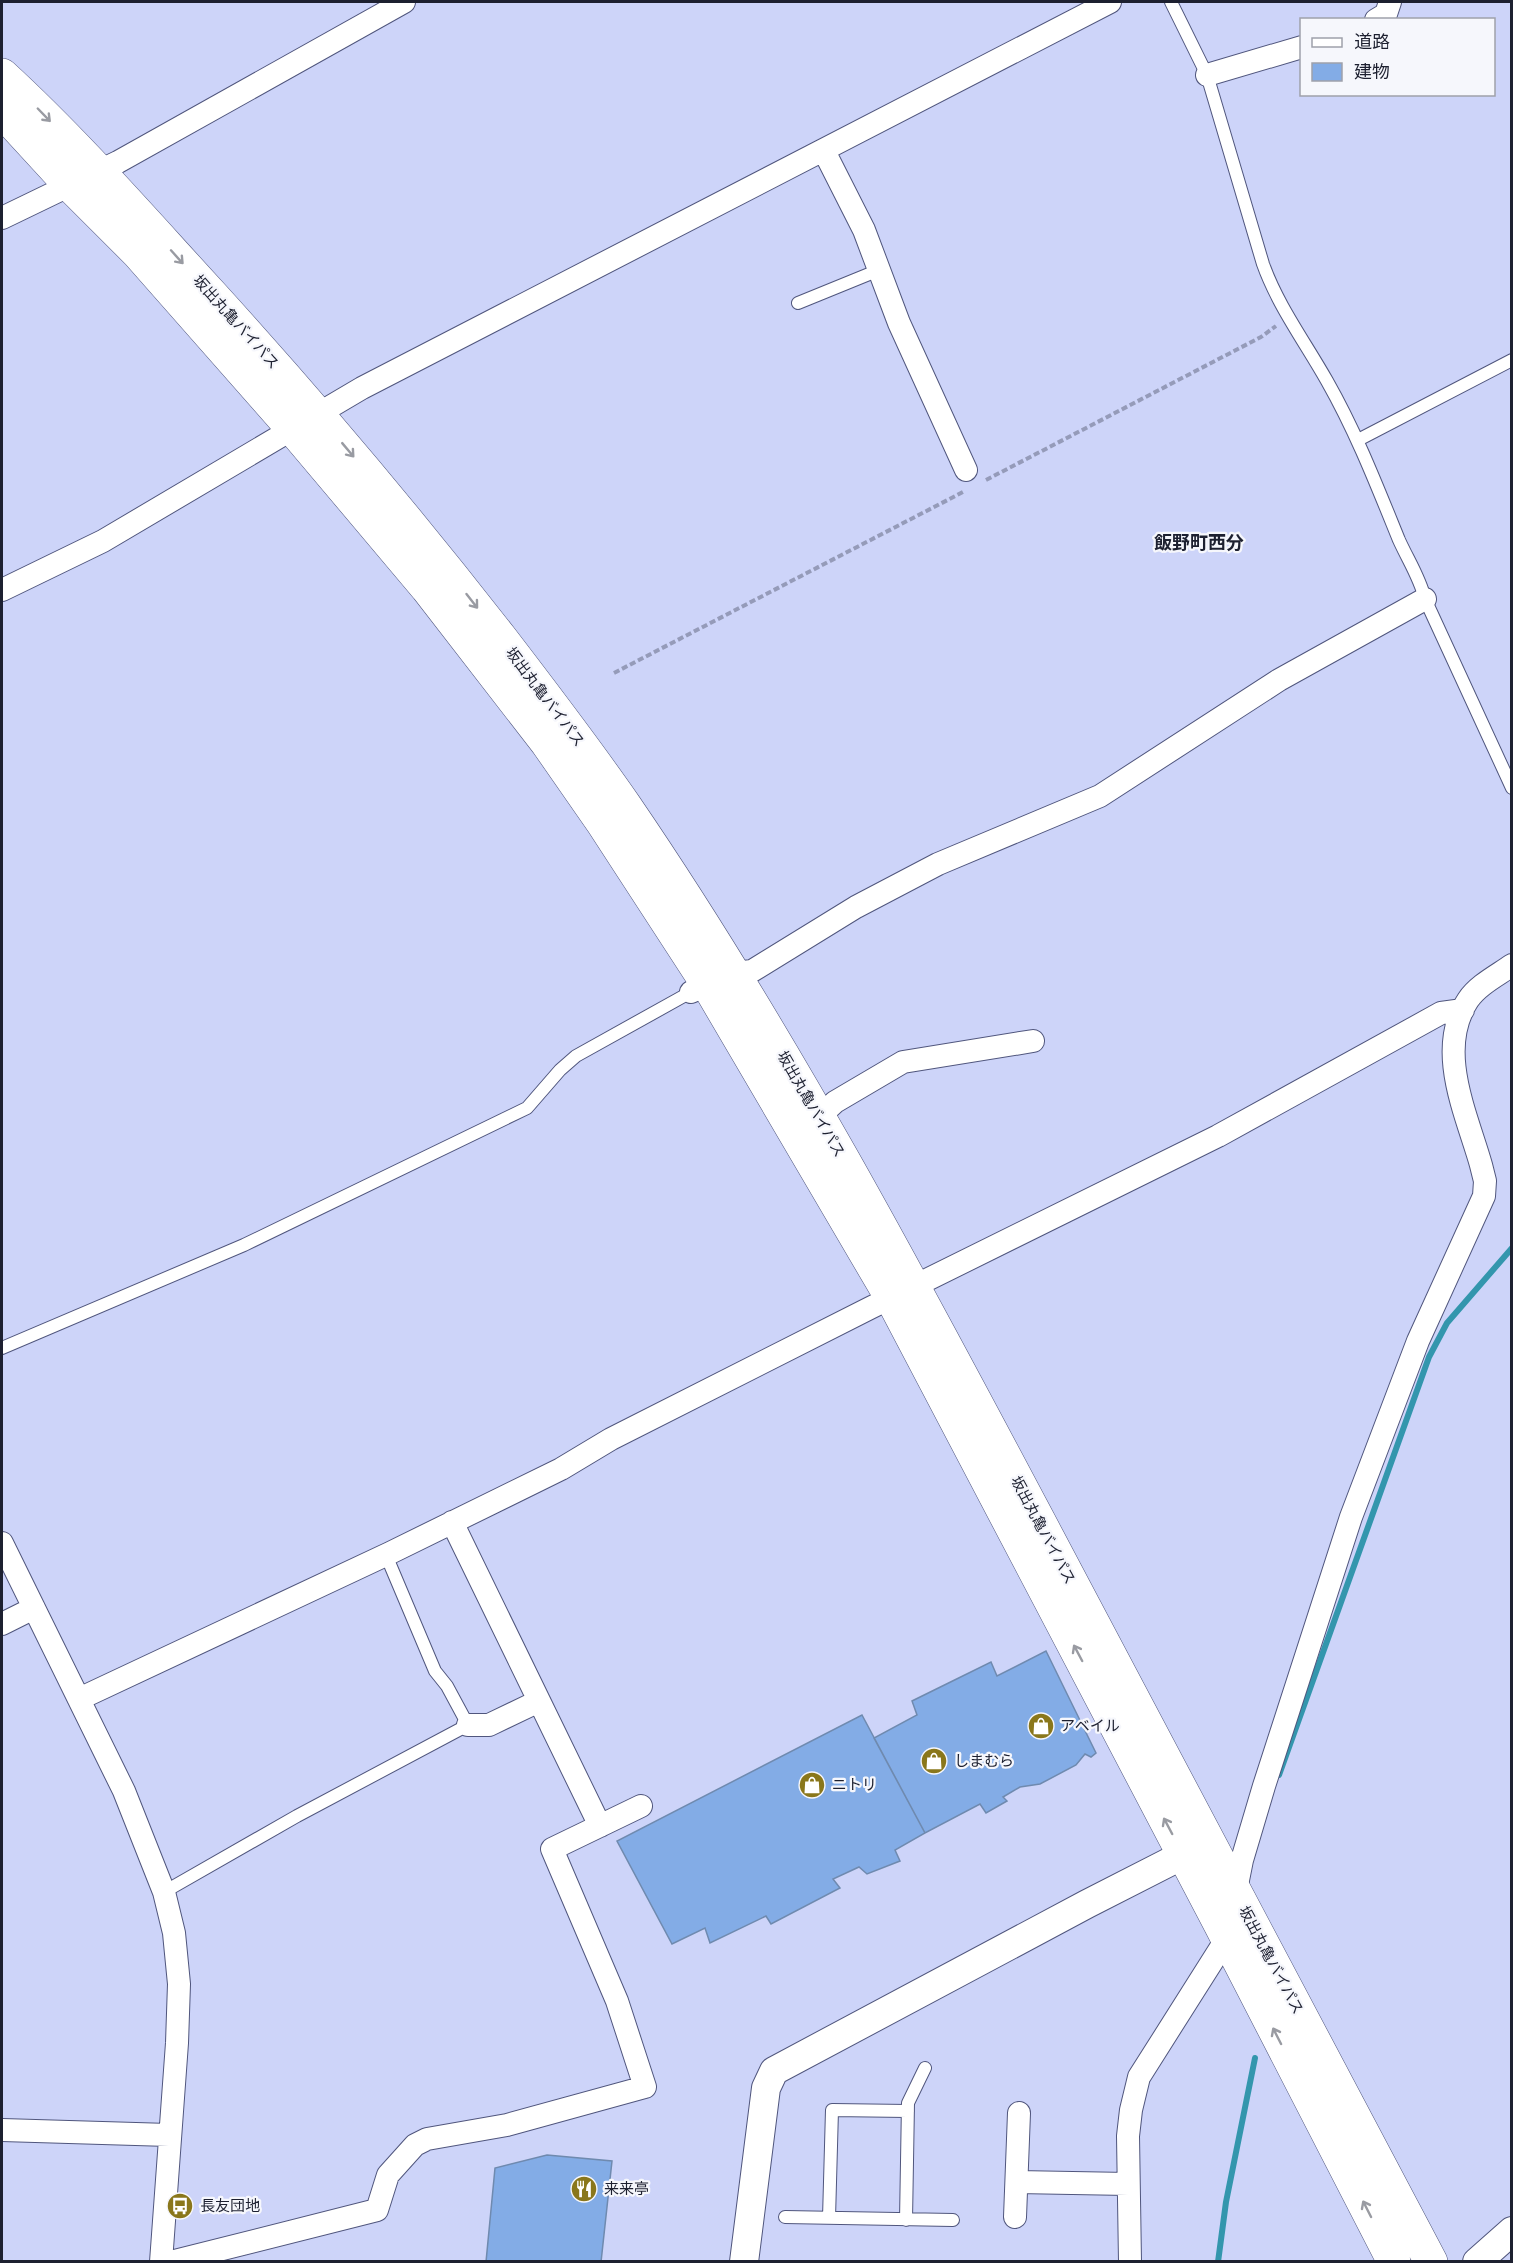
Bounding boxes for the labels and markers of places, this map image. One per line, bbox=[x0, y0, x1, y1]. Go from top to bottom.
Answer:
shop icon: アベイル bbox=[1026, 1711, 1056, 1741]
place label: アベイル bbox=[1060, 1716, 1120, 1737]
shop icon: しまむら bbox=[919, 1746, 949, 1776]
place label: しまむら bbox=[954, 1751, 1014, 1772]
shop icon: ニトリ bbox=[797, 1770, 827, 1800]
place label: ニトリ bbox=[832, 1775, 877, 1796]
restaurant icon: 来来亭 bbox=[569, 2174, 599, 2204]
place label: 来来亭 bbox=[604, 2179, 649, 2200]
bus stop icon: 長友団地 bbox=[165, 2191, 195, 2221]
place label: 長友団地 bbox=[200, 2196, 260, 2217]

